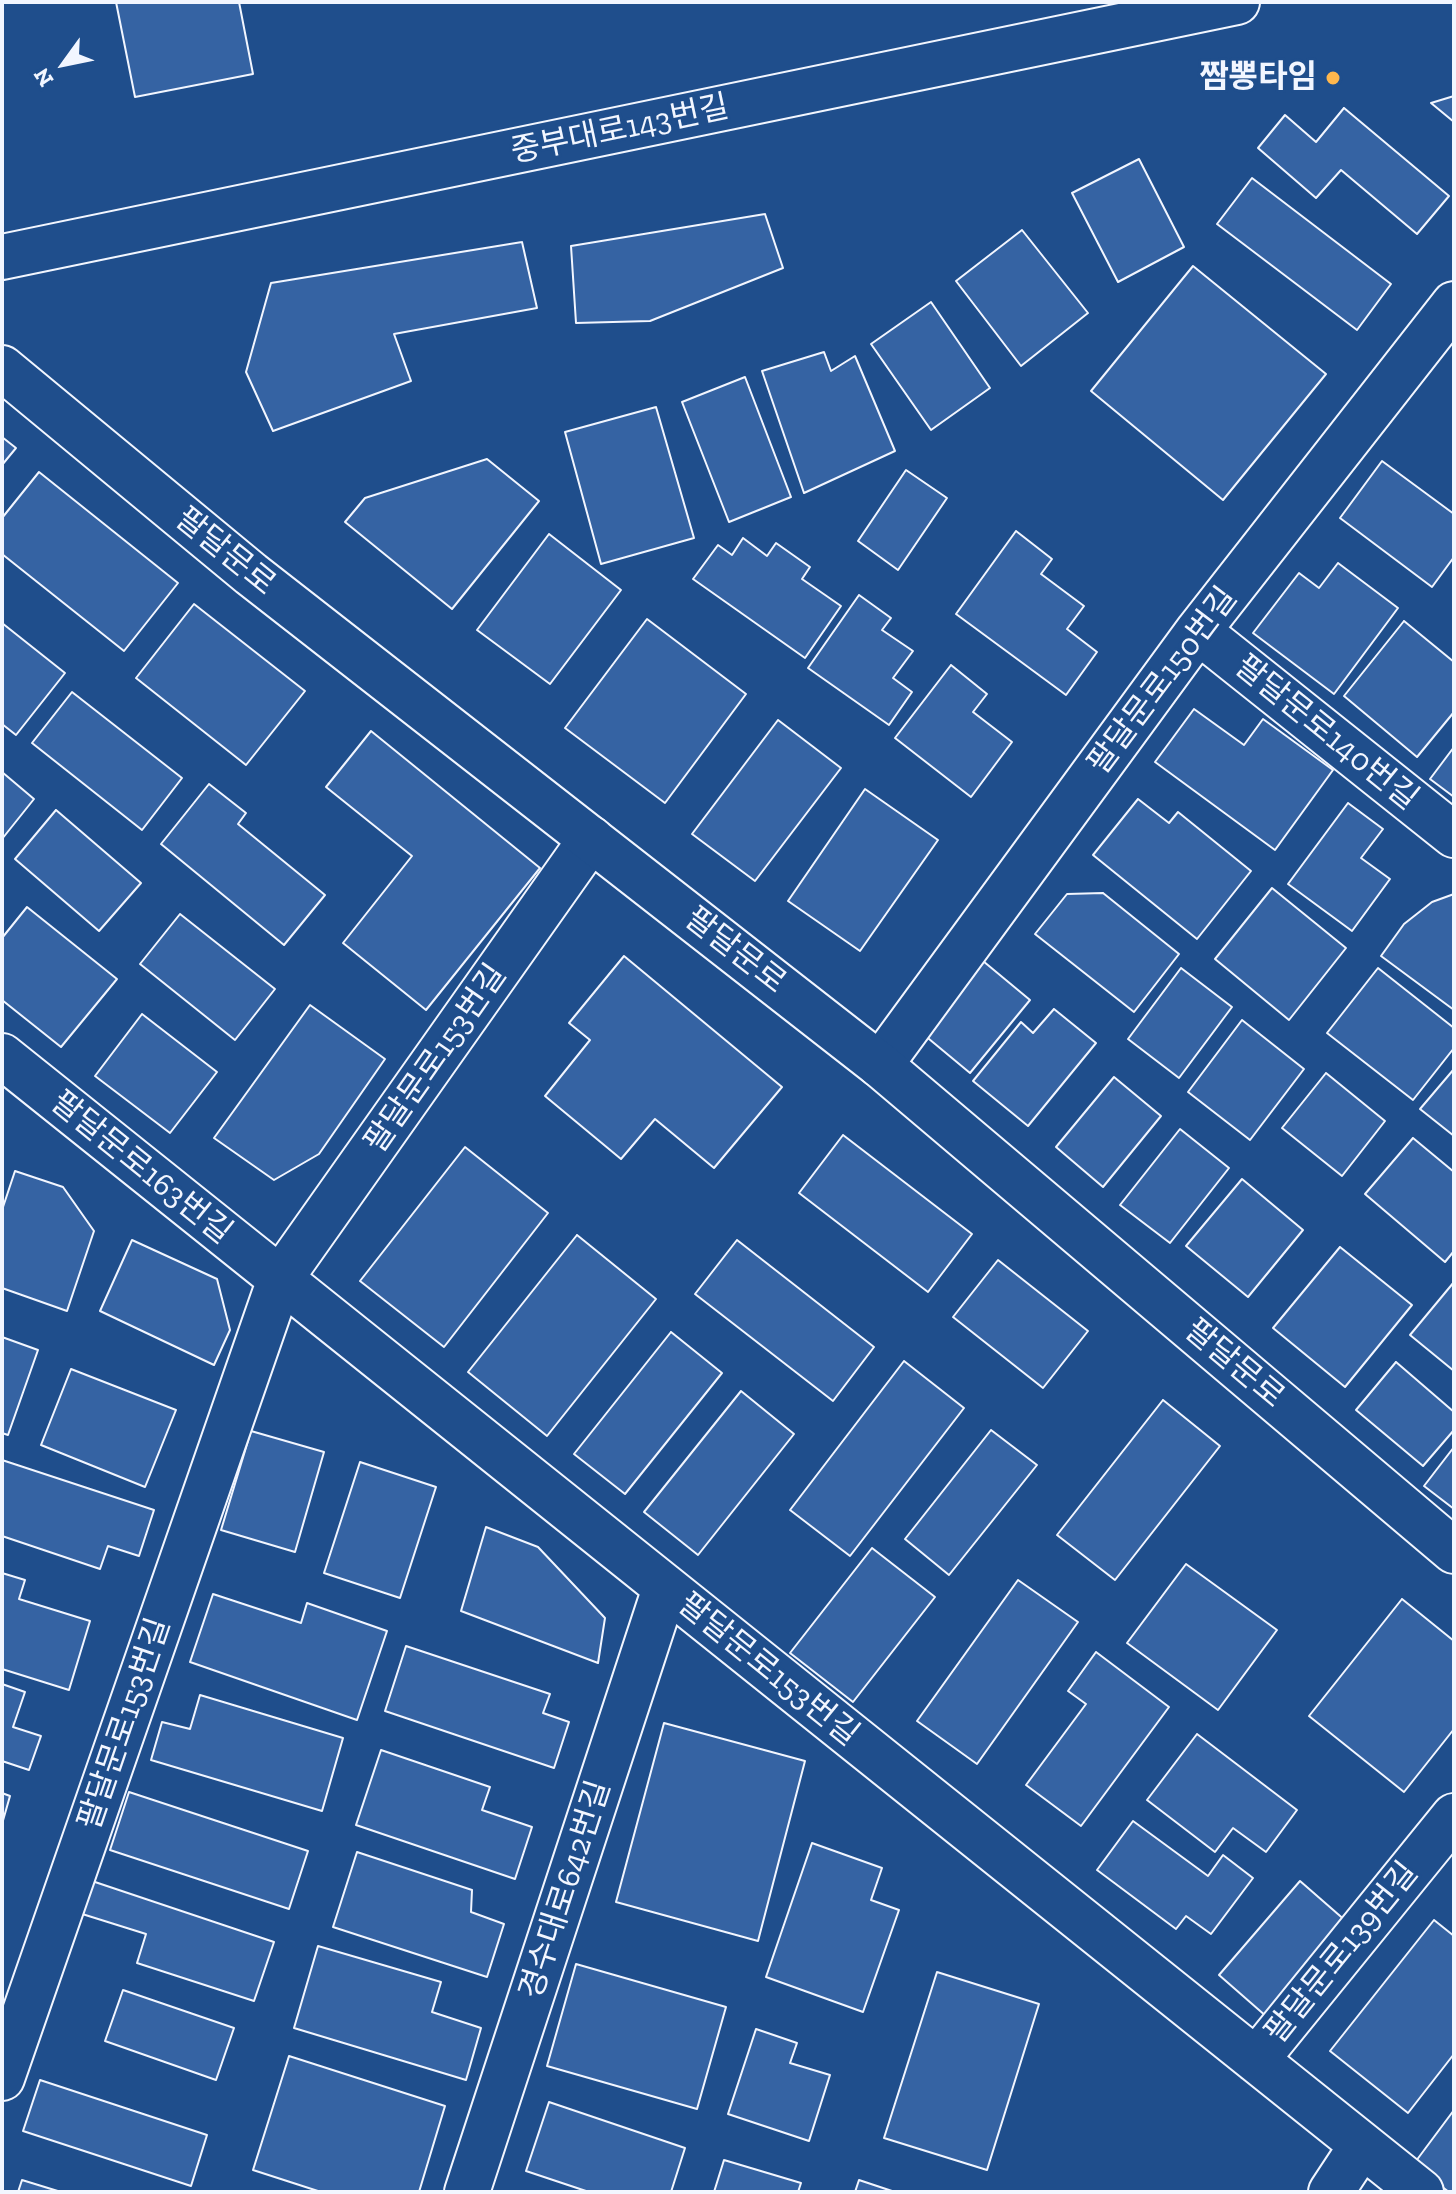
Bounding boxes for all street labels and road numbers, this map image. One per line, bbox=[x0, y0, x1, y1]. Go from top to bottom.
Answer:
street label: 중부대로143번길 bbox=[508, 88, 732, 172]
street label: 팔달문로 bbox=[167, 500, 283, 604]
street label: 팔달문로150번길 bbox=[1080, 580, 1246, 782]
street label: 팔달문로140번길 bbox=[1227, 647, 1425, 819]
street label: 팔달문로 bbox=[677, 900, 793, 1002]
street label: 팔달문로153번길 bbox=[357, 957, 515, 1161]
street label: 팔달문로163번길 bbox=[43, 1083, 239, 1253]
street label: 팔달문로 bbox=[1177, 1311, 1291, 1417]
street label: 팔달문로153번길 bbox=[670, 1586, 866, 1754]
street label: 팔달문로153번길 bbox=[71, 1613, 179, 1835]
street label: 경수대로642번길 bbox=[513, 1776, 619, 2004]
street label: 팔달문로139번길 bbox=[1257, 1855, 1427, 2051]

